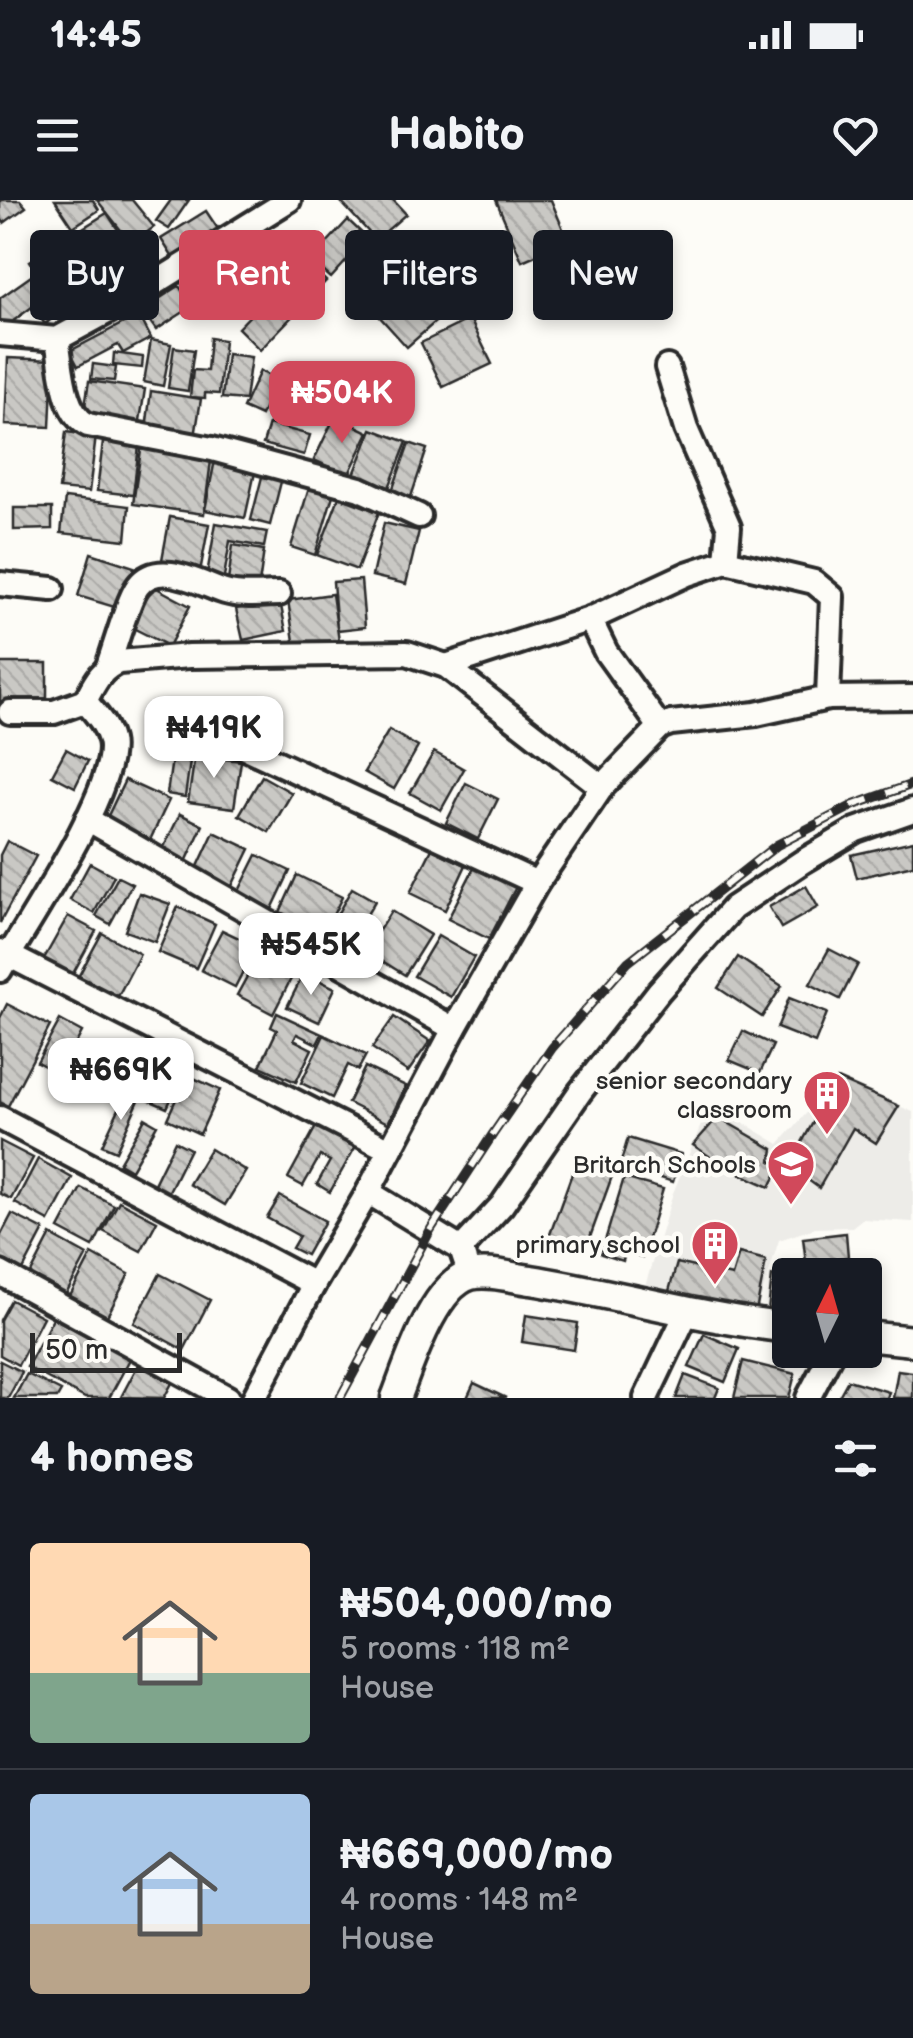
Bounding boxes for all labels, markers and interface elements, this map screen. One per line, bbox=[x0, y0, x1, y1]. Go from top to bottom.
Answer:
text: 14:45 bbox=[50, 13, 142, 58]
icon: menu bbox=[30, 108, 85, 163]
text: Habito bbox=[388, 108, 525, 163]
icon: heart bbox=[828, 108, 883, 163]
chip: Buy bbox=[30, 230, 159, 320]
chip: Rent bbox=[179, 230, 325, 320]
chip: Filters bbox=[345, 230, 513, 320]
chip: New bbox=[533, 230, 673, 320]
pin: ₦504K bbox=[272, 361, 412, 446]
text: ₦504K bbox=[291, 374, 393, 413]
pin: ₦419K bbox=[144, 696, 284, 781]
text: ₦419K bbox=[166, 709, 262, 748]
pin: ₦545K bbox=[241, 913, 381, 998]
text: ₦545K bbox=[261, 926, 361, 965]
pin: ₦669K bbox=[51, 1038, 191, 1123]
text: ₦669K bbox=[70, 1051, 172, 1090]
place label: senior secondary classroom bbox=[596, 1066, 793, 1126]
building icon: senior secondary classroom bbox=[801, 1068, 853, 1136]
school or university icon: Britarch Schools bbox=[765, 1138, 817, 1206]
place label: Britarch Schools bbox=[572, 1150, 756, 1181]
building icon: primary school bbox=[689, 1218, 741, 1286]
place label: primary school bbox=[516, 1230, 680, 1261]
north arrow bbox=[772, 1258, 882, 1368]
map controls bbox=[772, 1258, 882, 1368]
scale bar bbox=[30, 1328, 182, 1372]
text: 50 m bbox=[45, 1334, 108, 1367]
icon: filters bbox=[828, 1431, 883, 1486]
text: 4 homes bbox=[30, 1433, 194, 1484]
text: ₦504,000/mo bbox=[340, 1579, 613, 1630]
icon: home bbox=[110, 1583, 230, 1703]
text: 5 rooms · 118 m² bbox=[340, 1630, 570, 1669]
text: House bbox=[340, 1669, 434, 1708]
text: ₦669,000/mo bbox=[340, 1830, 613, 1881]
icon: home bbox=[110, 1834, 230, 1954]
text: 4 rooms · 148 m² bbox=[340, 1881, 578, 1920]
text: House bbox=[340, 1920, 434, 1959]

